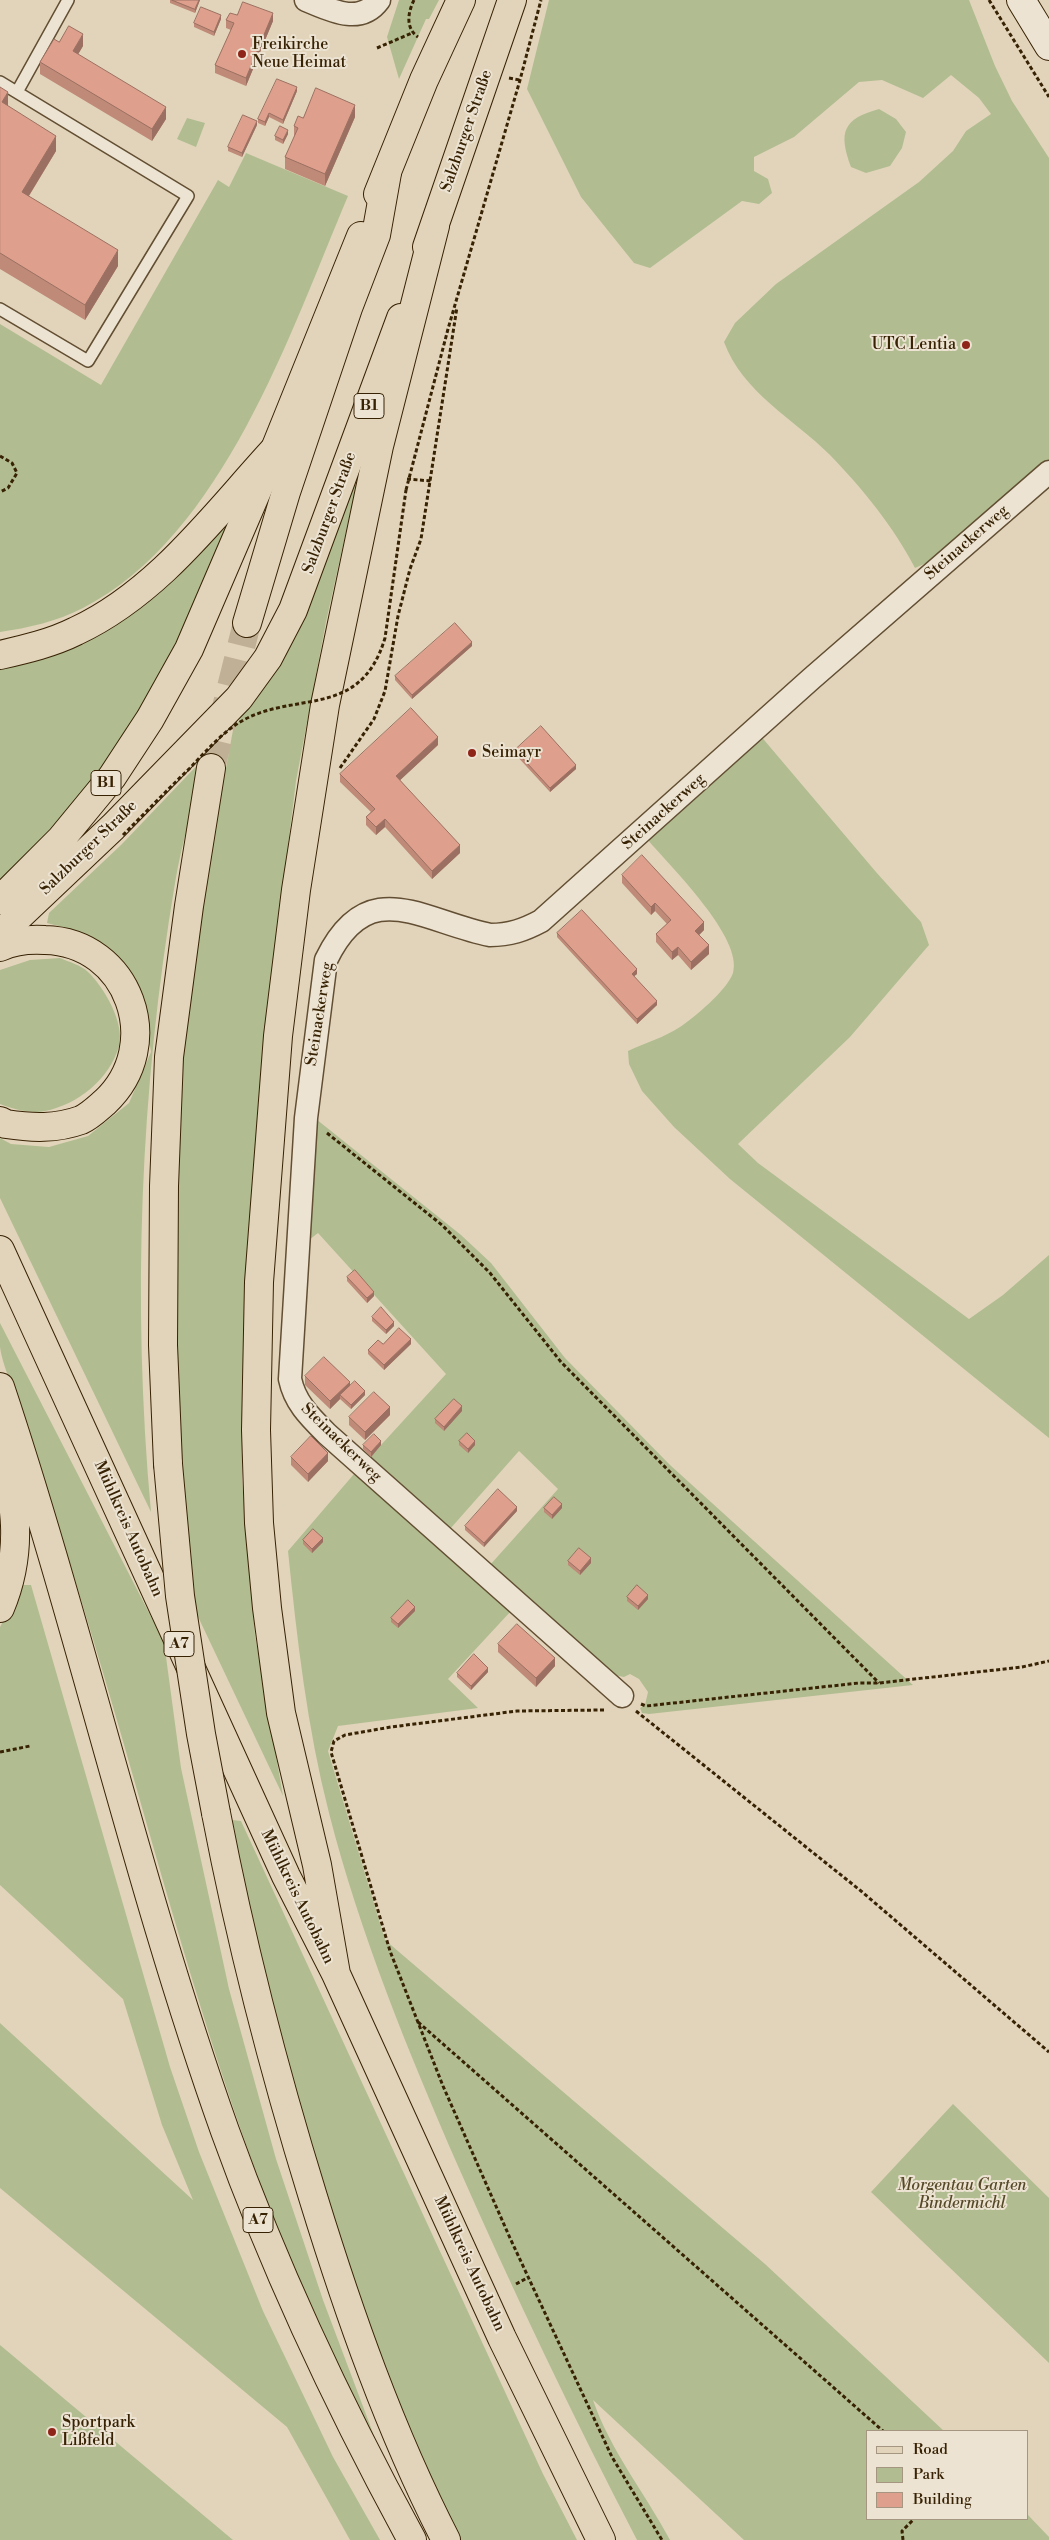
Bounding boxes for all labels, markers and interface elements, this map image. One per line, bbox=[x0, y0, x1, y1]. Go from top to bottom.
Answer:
place label: Freikirche Neue Heimat bbox=[252, 35, 346, 73]
marker: Freikirche Neue Heimat bbox=[236, 48, 248, 60]
street label: Salzburger Straße bbox=[437, 67, 497, 195]
place label: UTC Lentia bbox=[871, 335, 956, 355]
marker: UTC Lentia bbox=[960, 339, 972, 351]
road number: B1 bbox=[354, 394, 384, 418]
street label: Salzburger Straße bbox=[299, 450, 361, 576]
street label: Steinackerweg bbox=[921, 501, 1013, 585]
place label: Seimayr bbox=[482, 743, 541, 763]
marker: Seimayr bbox=[466, 747, 478, 759]
road number: B1 bbox=[91, 770, 121, 796]
street label: Steinackerweg bbox=[619, 770, 709, 854]
street label: Salzburger Straße bbox=[36, 797, 142, 899]
street label: Steinackerweg bbox=[302, 961, 338, 1067]
street label: Steinackerweg bbox=[297, 1400, 385, 1486]
street label: Mühlkreis Autobahn bbox=[89, 1458, 167, 1600]
road number: A7 bbox=[164, 1632, 194, 1656]
street label: Mühlkreis Autobahn bbox=[256, 1827, 338, 1967]
park label: Morgentau Garten Bindermichl bbox=[898, 2176, 1026, 2214]
street label: Mühlkreis Autobahn bbox=[429, 2193, 509, 2335]
road number: A7 bbox=[243, 2208, 273, 2232]
place label: Sportpark Lißfeld bbox=[62, 2413, 135, 2451]
marker: Sportpark Lißfeld bbox=[46, 2426, 58, 2438]
legend bbox=[866, 2430, 1029, 2520]
text: Road bbox=[913, 2440, 948, 2459]
text: Park bbox=[913, 2465, 944, 2484]
text: Building bbox=[913, 2490, 972, 2509]

